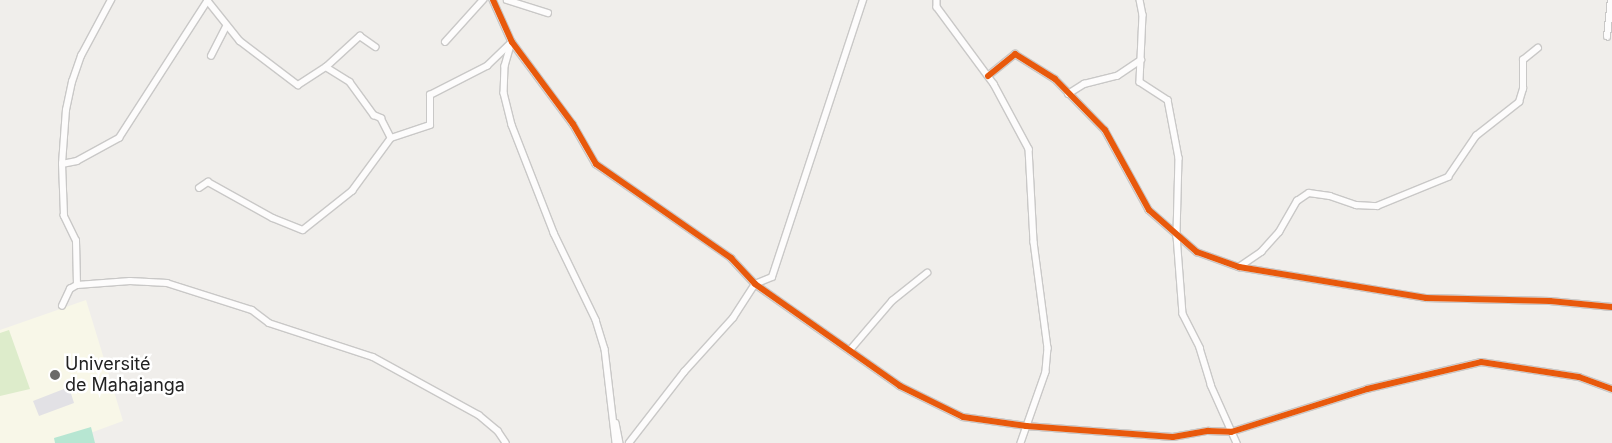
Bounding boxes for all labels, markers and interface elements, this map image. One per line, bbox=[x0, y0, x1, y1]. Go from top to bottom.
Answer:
place label: Université de Mahajanga bbox=[65, 354, 185, 396]
marker: Université de Mahajanga bbox=[49, 369, 61, 381]

